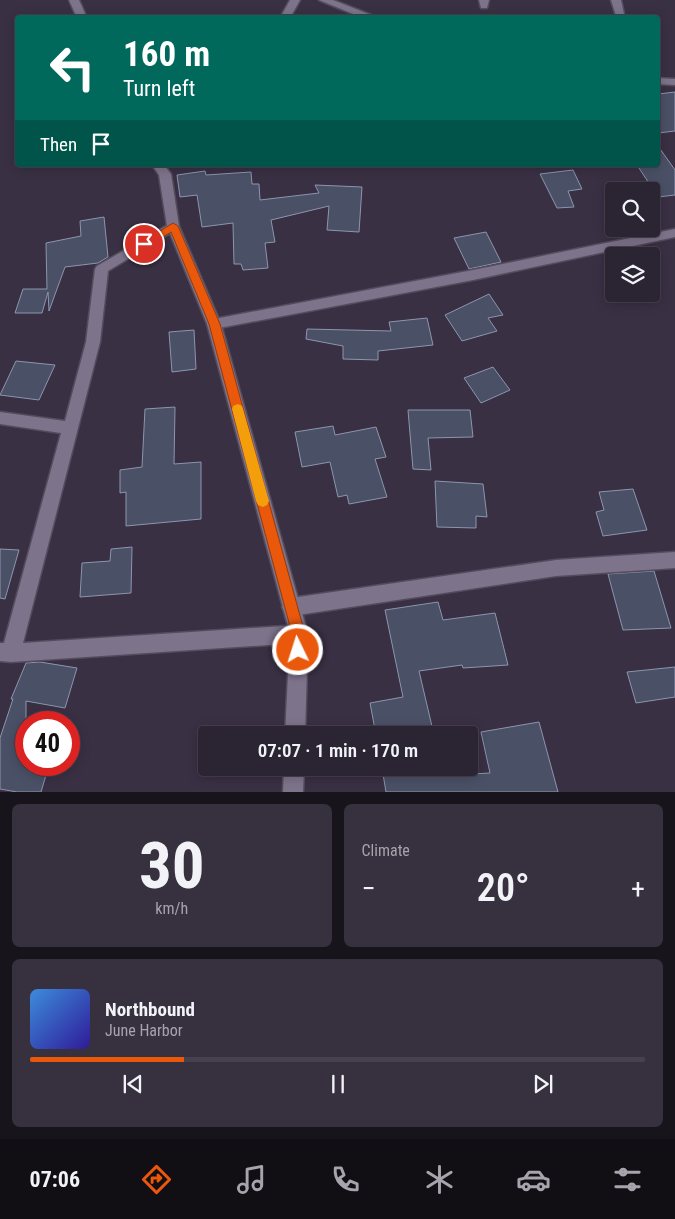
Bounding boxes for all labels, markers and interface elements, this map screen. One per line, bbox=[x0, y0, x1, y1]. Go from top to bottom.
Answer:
text: 160 m bbox=[123, 34, 210, 75]
icon: left bbox=[40, 35, 105, 100]
text: Turn left bbox=[123, 76, 195, 101]
icon: arrive bbox=[87, 130, 115, 158]
text: Then bbox=[40, 133, 77, 156]
map controls bbox=[605, 182, 660, 302]
button: search bbox=[605, 182, 660, 237]
pin bbox=[123, 223, 165, 265]
icon: arrive bbox=[130, 230, 158, 258]
button: layers bbox=[605, 247, 660, 302]
position arrow bbox=[271, 623, 323, 675]
speed limit sign: 40 bbox=[15, 711, 80, 776]
text: 07:07 · 1 min · 170 m bbox=[258, 739, 418, 762]
text: 30 bbox=[139, 828, 205, 904]
text: Climate bbox=[362, 841, 410, 860]
text: 20° bbox=[477, 866, 530, 910]
text: − bbox=[362, 872, 376, 905]
text: + bbox=[631, 872, 645, 905]
text: km/h bbox=[155, 899, 188, 918]
text: Northbound bbox=[105, 998, 195, 1021]
text: June Harbor bbox=[105, 1021, 183, 1040]
icon: previous bbox=[119, 1070, 147, 1098]
icon: pause bbox=[324, 1070, 352, 1098]
icon: next bbox=[529, 1070, 557, 1098]
icon: directions bbox=[139, 1162, 174, 1197]
icon: music bbox=[234, 1162, 269, 1197]
icon: phone bbox=[328, 1162, 363, 1197]
icon: climate bbox=[422, 1162, 457, 1197]
icon: car bbox=[516, 1162, 551, 1197]
icon: filters bbox=[610, 1162, 645, 1197]
text: 07:06 bbox=[30, 1167, 80, 1192]

